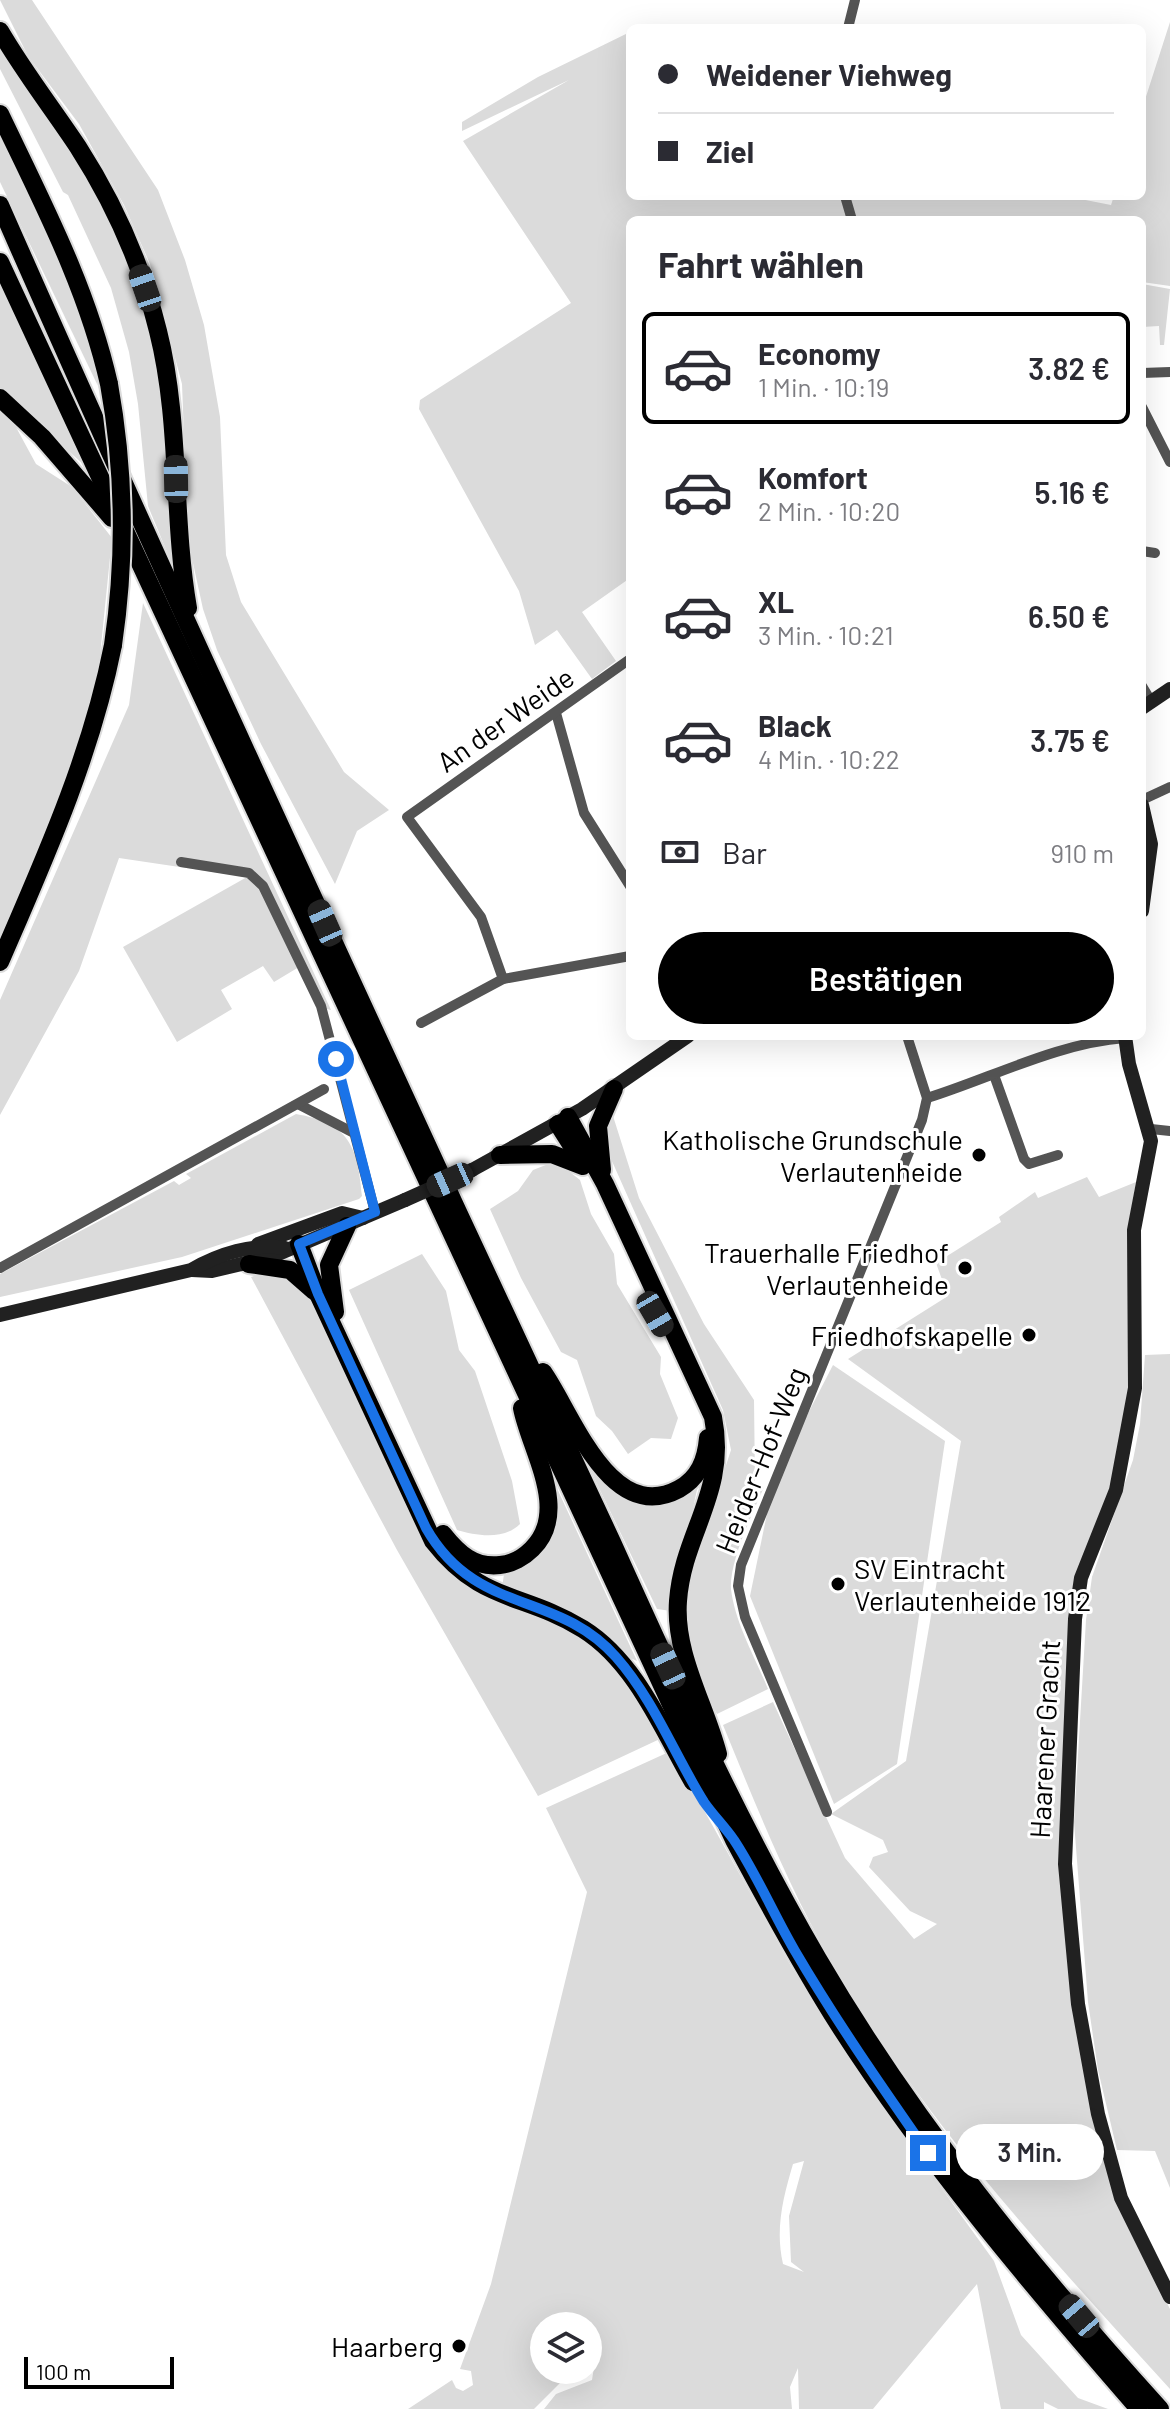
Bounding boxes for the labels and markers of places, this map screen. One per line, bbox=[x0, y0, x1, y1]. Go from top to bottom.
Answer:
place label: Katholische Grundschule Verlautenheide bbox=[662, 1122, 963, 1188]
marker: Katholische Grundschule Verlautenheide bbox=[970, 1146, 988, 1164]
place label: Trauerhalle Friedhof Verlautenheide bbox=[704, 1235, 949, 1301]
marker: Trauerhalle Friedhof Verlautenheide bbox=[956, 1259, 974, 1277]
place label: Friedhofskapelle bbox=[811, 1318, 1013, 1352]
marker: Friedhofskapelle bbox=[1020, 1326, 1038, 1344]
place label: SV Eintracht Verlautenheide 1912 bbox=[854, 1551, 1091, 1617]
marker: SV Eintracht Verlautenheide 1912 bbox=[829, 1575, 847, 1593]
place label: Haarberg bbox=[331, 2329, 443, 2363]
marker: Haarberg bbox=[450, 2337, 468, 2355]

